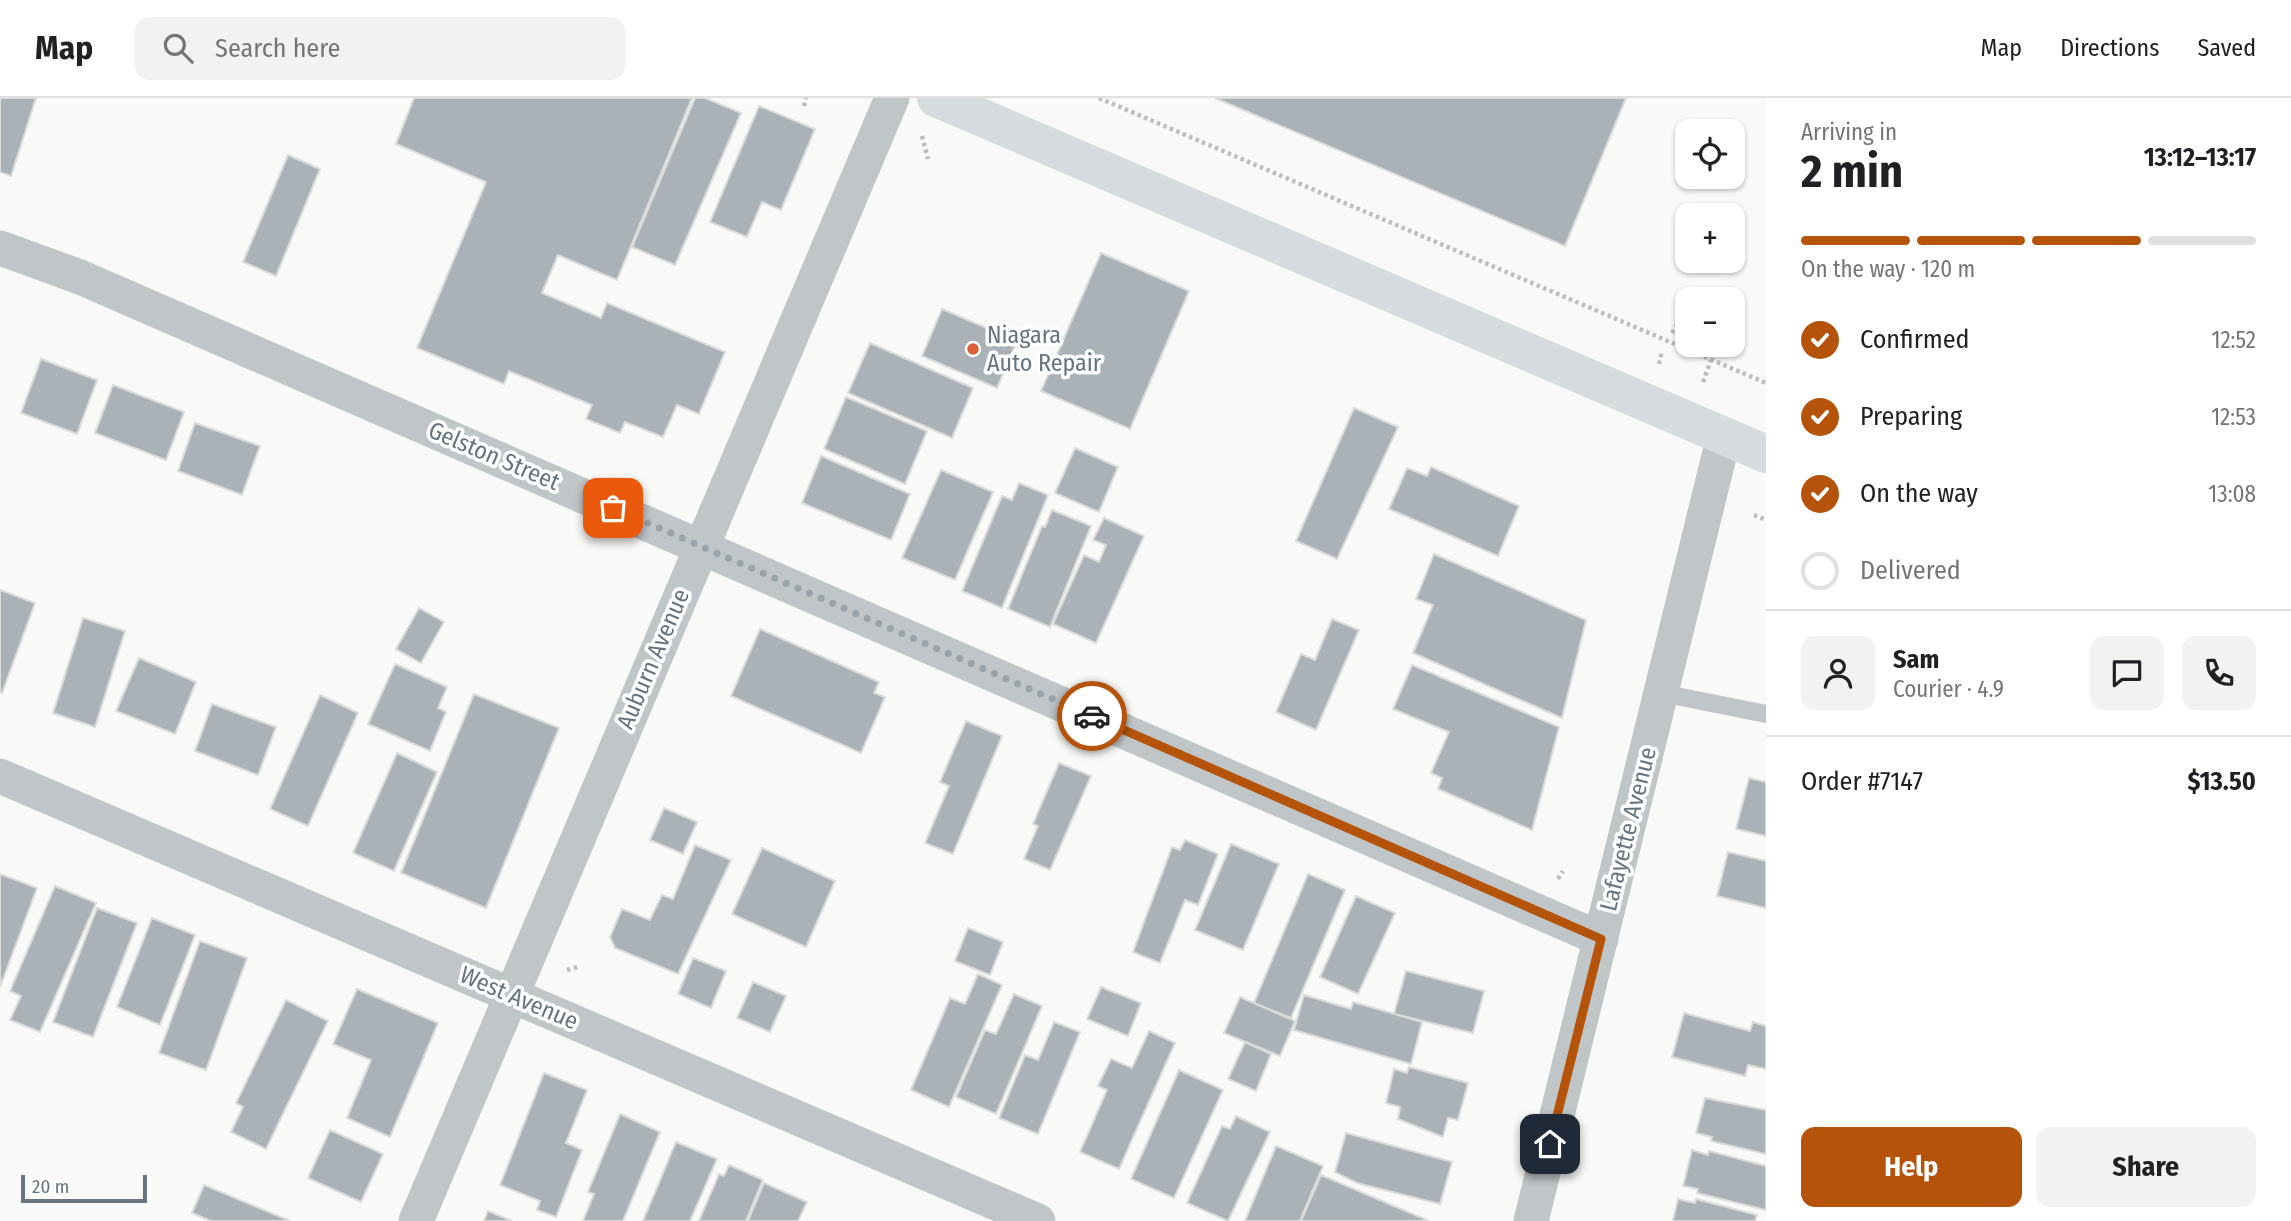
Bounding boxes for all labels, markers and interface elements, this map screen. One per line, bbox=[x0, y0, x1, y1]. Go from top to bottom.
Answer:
search box bbox=[135, 17, 625, 80]
text: Map bbox=[35, 28, 93, 68]
icon: search bbox=[159, 29, 197, 67]
text: Search here bbox=[215, 33, 340, 64]
text: Map bbox=[1981, 34, 2022, 62]
text: Directions bbox=[2060, 34, 2159, 62]
text: Saved bbox=[2197, 34, 2256, 62]
text: Arriving in bbox=[1801, 118, 1897, 146]
map controls bbox=[1675, 119, 1745, 357]
button: locate bbox=[1675, 119, 1745, 189]
text: 13:12–13:17 bbox=[2144, 142, 2256, 173]
text: 2 min bbox=[1801, 144, 1903, 199]
button: + bbox=[1675, 203, 1745, 273]
text: On the way · 120 m bbox=[1801, 255, 1975, 283]
button: − bbox=[1675, 287, 1745, 357]
place label: Niagara Auto Repair bbox=[987, 321, 1102, 377]
icon: check bbox=[1801, 321, 1839, 359]
text: Confirmed bbox=[1860, 324, 1970, 355]
text: 12:52 bbox=[2211, 326, 2256, 354]
marker: Niagara Auto Repair bbox=[965, 341, 981, 357]
icon: check bbox=[1801, 398, 1839, 436]
text: Preparing bbox=[1860, 401, 1962, 432]
text: 12:53 bbox=[2211, 403, 2256, 431]
street label: Gelston Street bbox=[424, 416, 564, 496]
icon: check bbox=[1801, 475, 1839, 513]
pin bbox=[583, 478, 643, 538]
text: On the way bbox=[1860, 478, 1978, 509]
text: 13:08 bbox=[2208, 480, 2256, 508]
icon: bag bbox=[594, 489, 632, 527]
text: Delivered bbox=[1860, 555, 1961, 586]
street label: Auburn Avenue bbox=[611, 585, 695, 733]
button: person bbox=[1801, 636, 1875, 710]
button: chat bbox=[2090, 636, 2164, 710]
button: phone bbox=[2182, 636, 2256, 710]
text: Sam bbox=[1893, 644, 1939, 675]
text: Courier · 4.9 bbox=[1893, 675, 2004, 703]
courier bbox=[1057, 681, 1127, 751]
icon: car bbox=[1073, 697, 1111, 735]
street label: Lafayette Avenue bbox=[1594, 744, 1662, 914]
text: Order #7147 bbox=[1801, 766, 1923, 797]
text: $13.50 bbox=[2188, 766, 2256, 797]
street label: West Avenue bbox=[456, 961, 582, 1035]
pin bbox=[1520, 1114, 1580, 1174]
icon: home bbox=[1531, 1125, 1569, 1163]
button: Help bbox=[1801, 1127, 2022, 1207]
button: Share bbox=[2036, 1127, 2256, 1207]
scale bar bbox=[21, 1172, 147, 1204]
text: 20 m bbox=[32, 1175, 69, 1198]

